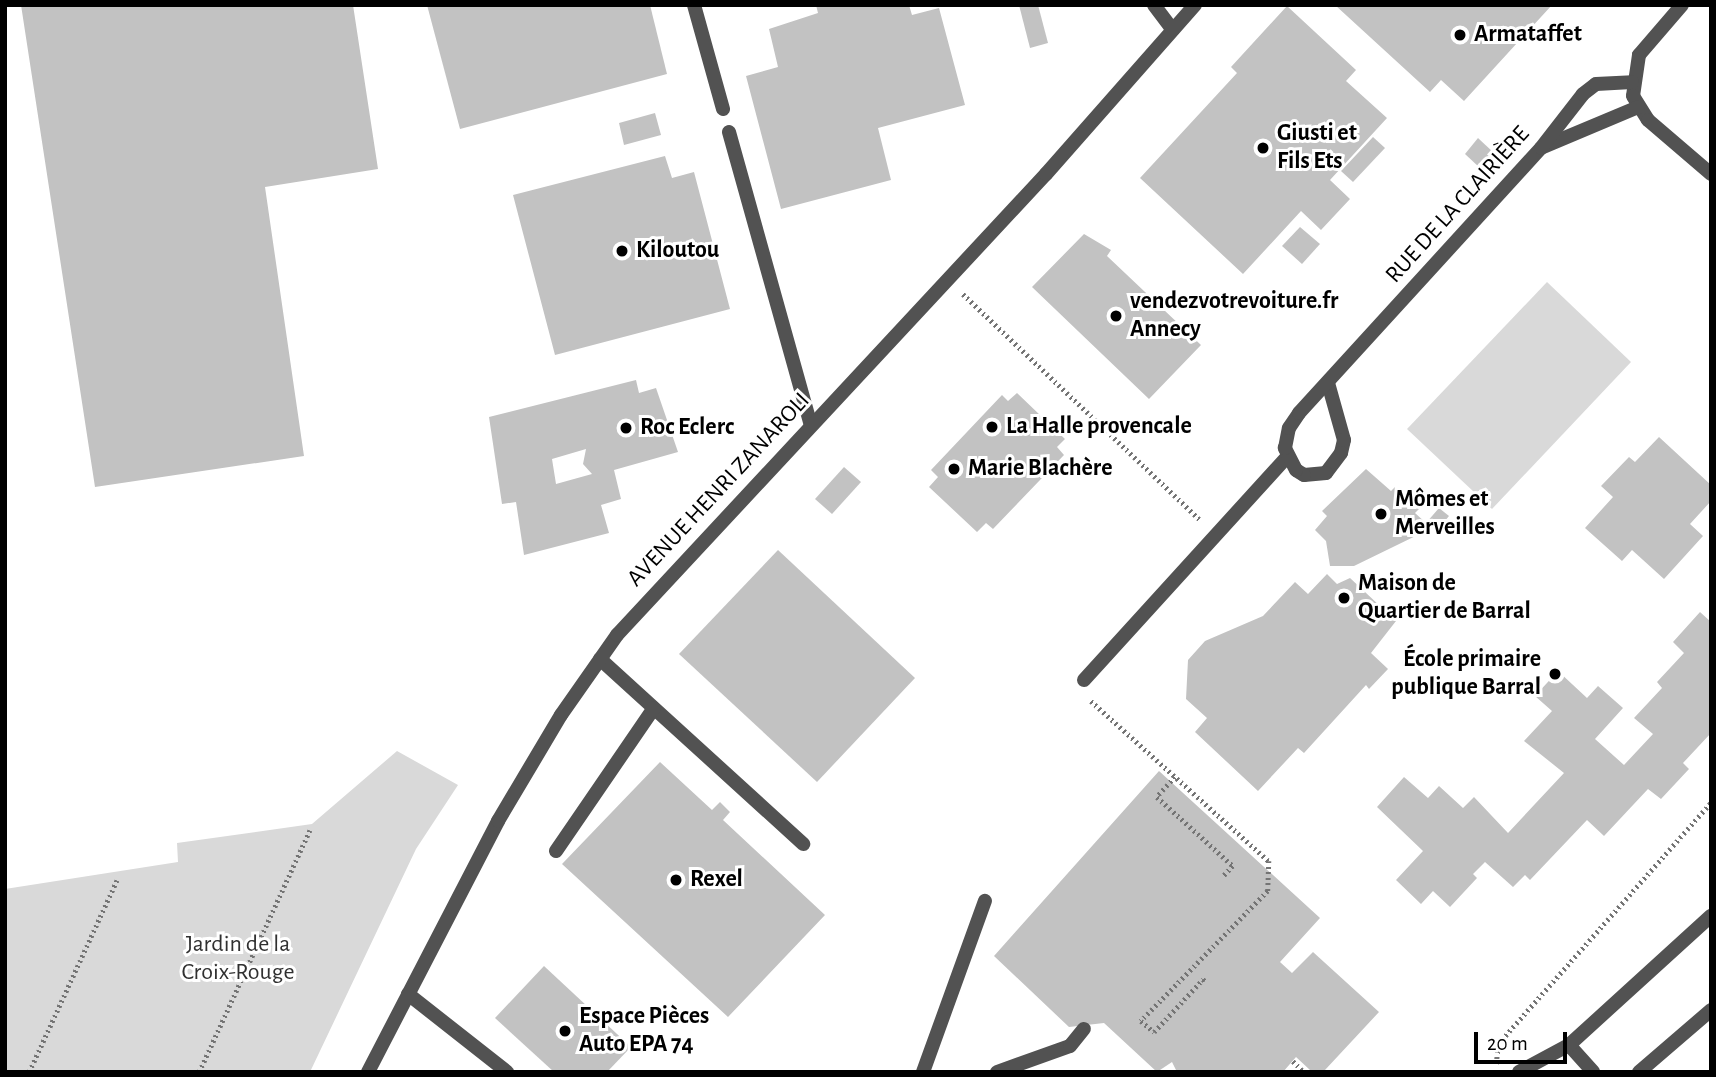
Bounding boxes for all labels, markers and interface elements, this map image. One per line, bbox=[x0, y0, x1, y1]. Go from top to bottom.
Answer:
place label: Armataffet bbox=[1474, 21, 1582, 49]
marker: Armataffet bbox=[1452, 27, 1468, 43]
place label: Giusti et Fils Ets bbox=[1277, 120, 1357, 176]
street label: RUE DE LA CLAIRIÈRE bbox=[1380, 121, 1536, 289]
marker: Giusti et Fils Ets bbox=[1255, 140, 1271, 156]
place label: Kiloutou bbox=[636, 237, 719, 265]
marker: Kiloutou bbox=[614, 243, 630, 259]
place label: vendezvotrevoiture.fr Annecy bbox=[1130, 288, 1338, 344]
marker: vendezvotrevoiture.fr Annecy bbox=[1108, 308, 1124, 324]
street label: AVENUE HENRI ZANAROLI bbox=[622, 387, 816, 593]
place label: La Halle provencale bbox=[1006, 413, 1192, 441]
place label: Roc Eclerc bbox=[640, 414, 734, 442]
marker: La Halle provencale bbox=[984, 419, 1000, 435]
marker: Roc Eclerc bbox=[618, 420, 634, 436]
place label: Marie Blachère bbox=[968, 455, 1113, 483]
marker: Marie Blachère bbox=[946, 461, 962, 477]
place label: Mômes et Merveilles bbox=[1395, 486, 1495, 542]
marker: Mômes et Merveilles bbox=[1373, 506, 1389, 522]
place label: Maison de Quartier de Barral bbox=[1358, 570, 1531, 626]
marker: Maison de Quartier de Barral bbox=[1336, 590, 1352, 606]
place label: École primaire publique Barral bbox=[1391, 646, 1541, 702]
marker: École primaire publique Barral bbox=[1547, 666, 1563, 682]
place label: Rexel bbox=[690, 866, 743, 894]
marker: Rexel bbox=[668, 872, 684, 888]
park label: Jardin de la Croix-Rouge bbox=[182, 931, 294, 987]
place label: Espace Pièces Auto EPA 74 bbox=[579, 1003, 709, 1059]
scale bar bbox=[1478, 1018, 1571, 1062]
marker: Espace Pièces Auto EPA 74 bbox=[557, 1023, 573, 1039]
text: 20 m bbox=[1487, 1033, 1528, 1054]

